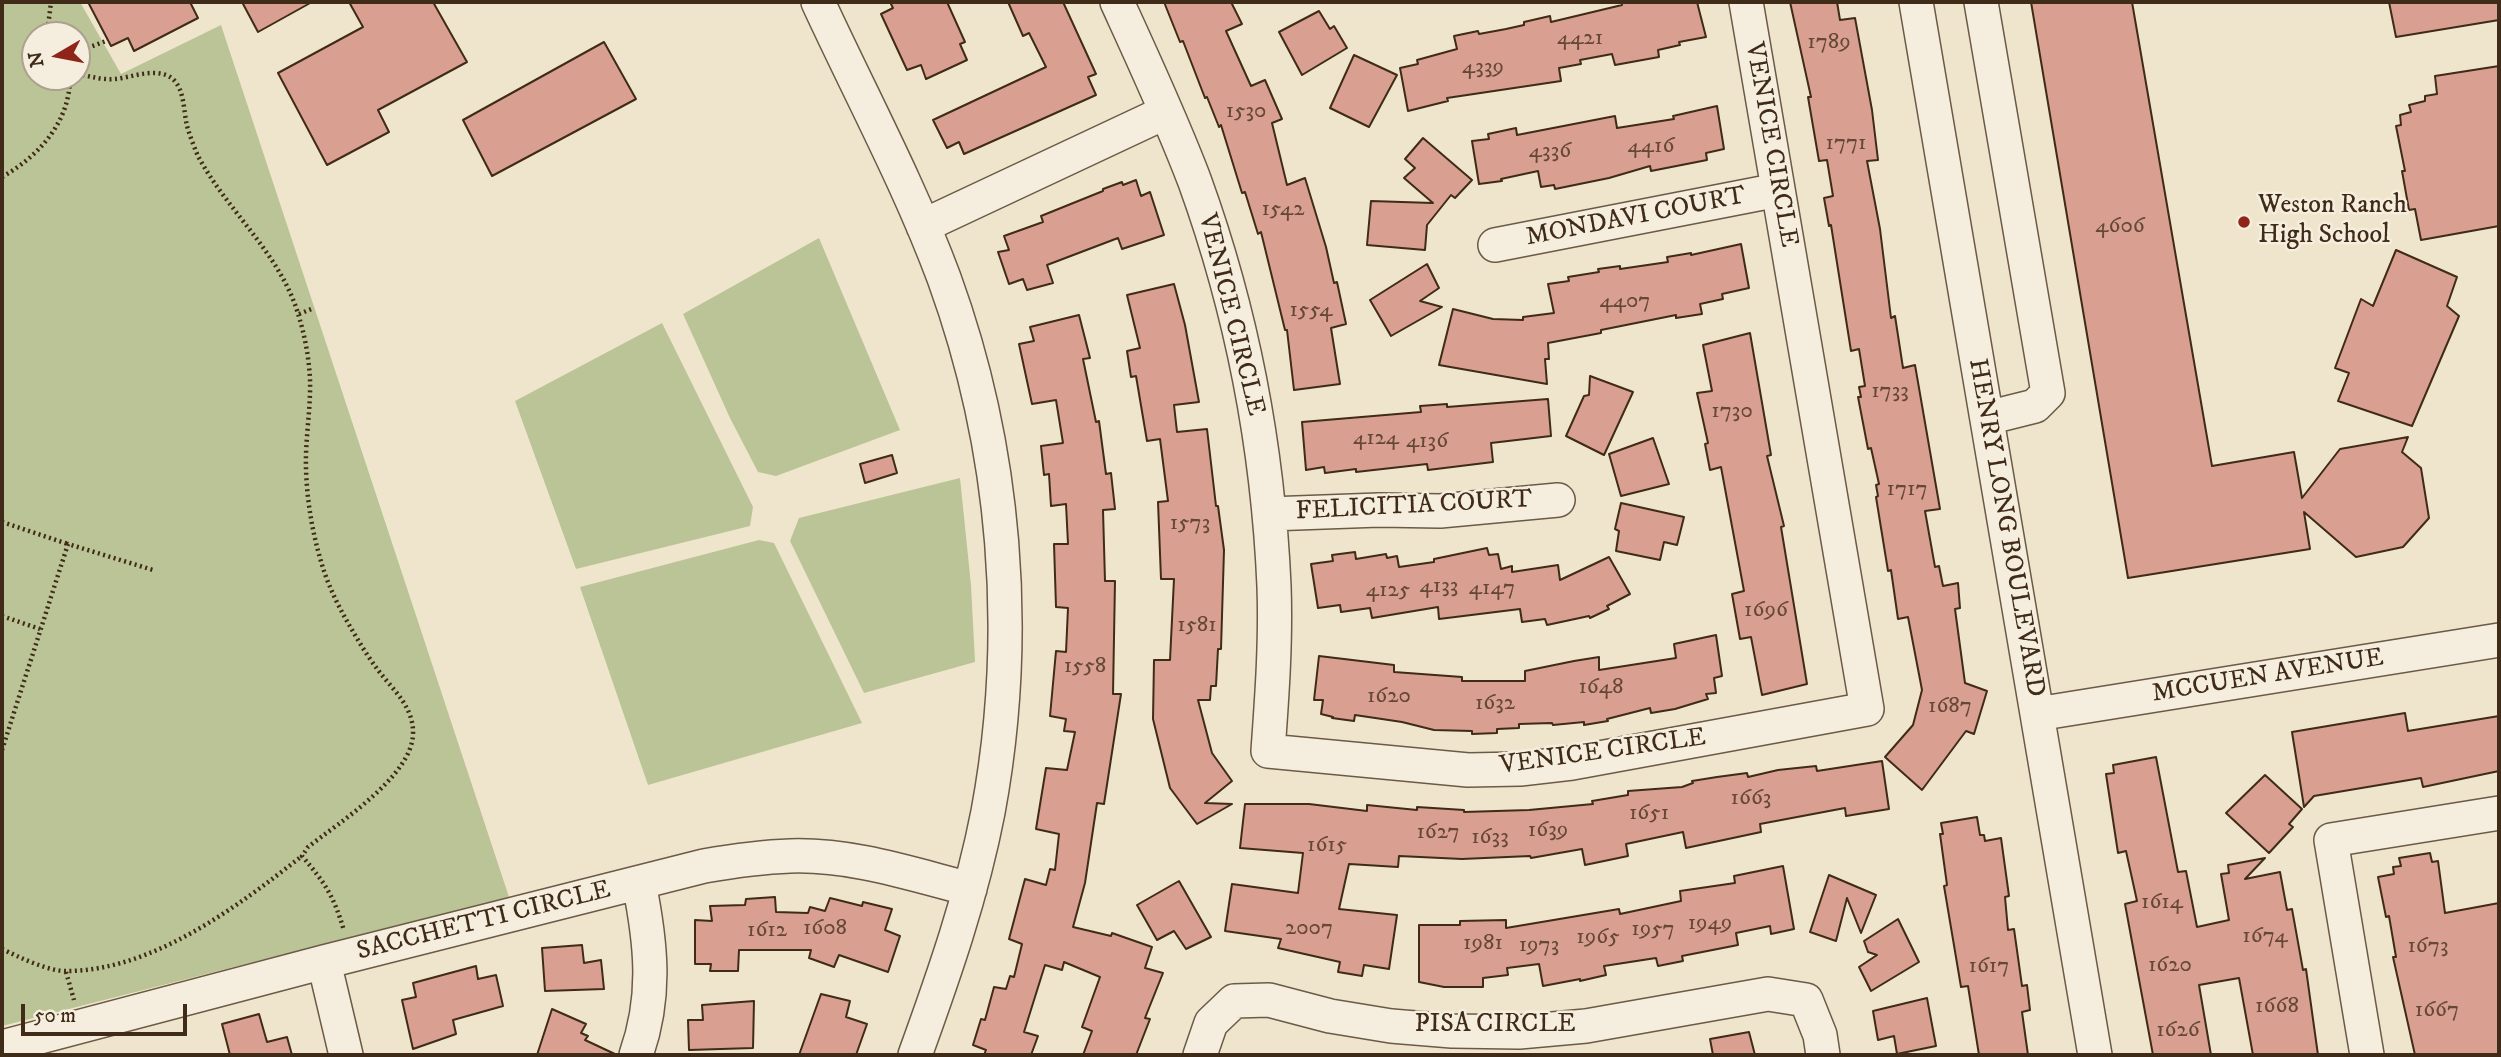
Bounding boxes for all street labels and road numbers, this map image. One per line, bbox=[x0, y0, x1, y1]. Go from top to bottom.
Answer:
street label: VENICE CIRCLE bbox=[1737, 40, 1803, 250]
street label: MONDAVI COURT bbox=[1523, 181, 1749, 255]
street label: VENICE CIRCLE bbox=[1190, 211, 1270, 419]
street label: HENRY LONG BOULEVARD bbox=[1960, 356, 2050, 700]
street label: FELICITIA COURT bbox=[1295, 485, 1533, 529]
street label: MCCUEN AVENUE bbox=[2150, 643, 2386, 711]
street label: VENICE CIRCLE bbox=[1498, 723, 1708, 783]
street label: SACCHETTI CIRCLE bbox=[354, 875, 614, 969]
street label: PISA CIRCLE bbox=[1414, 1010, 1576, 1042]

